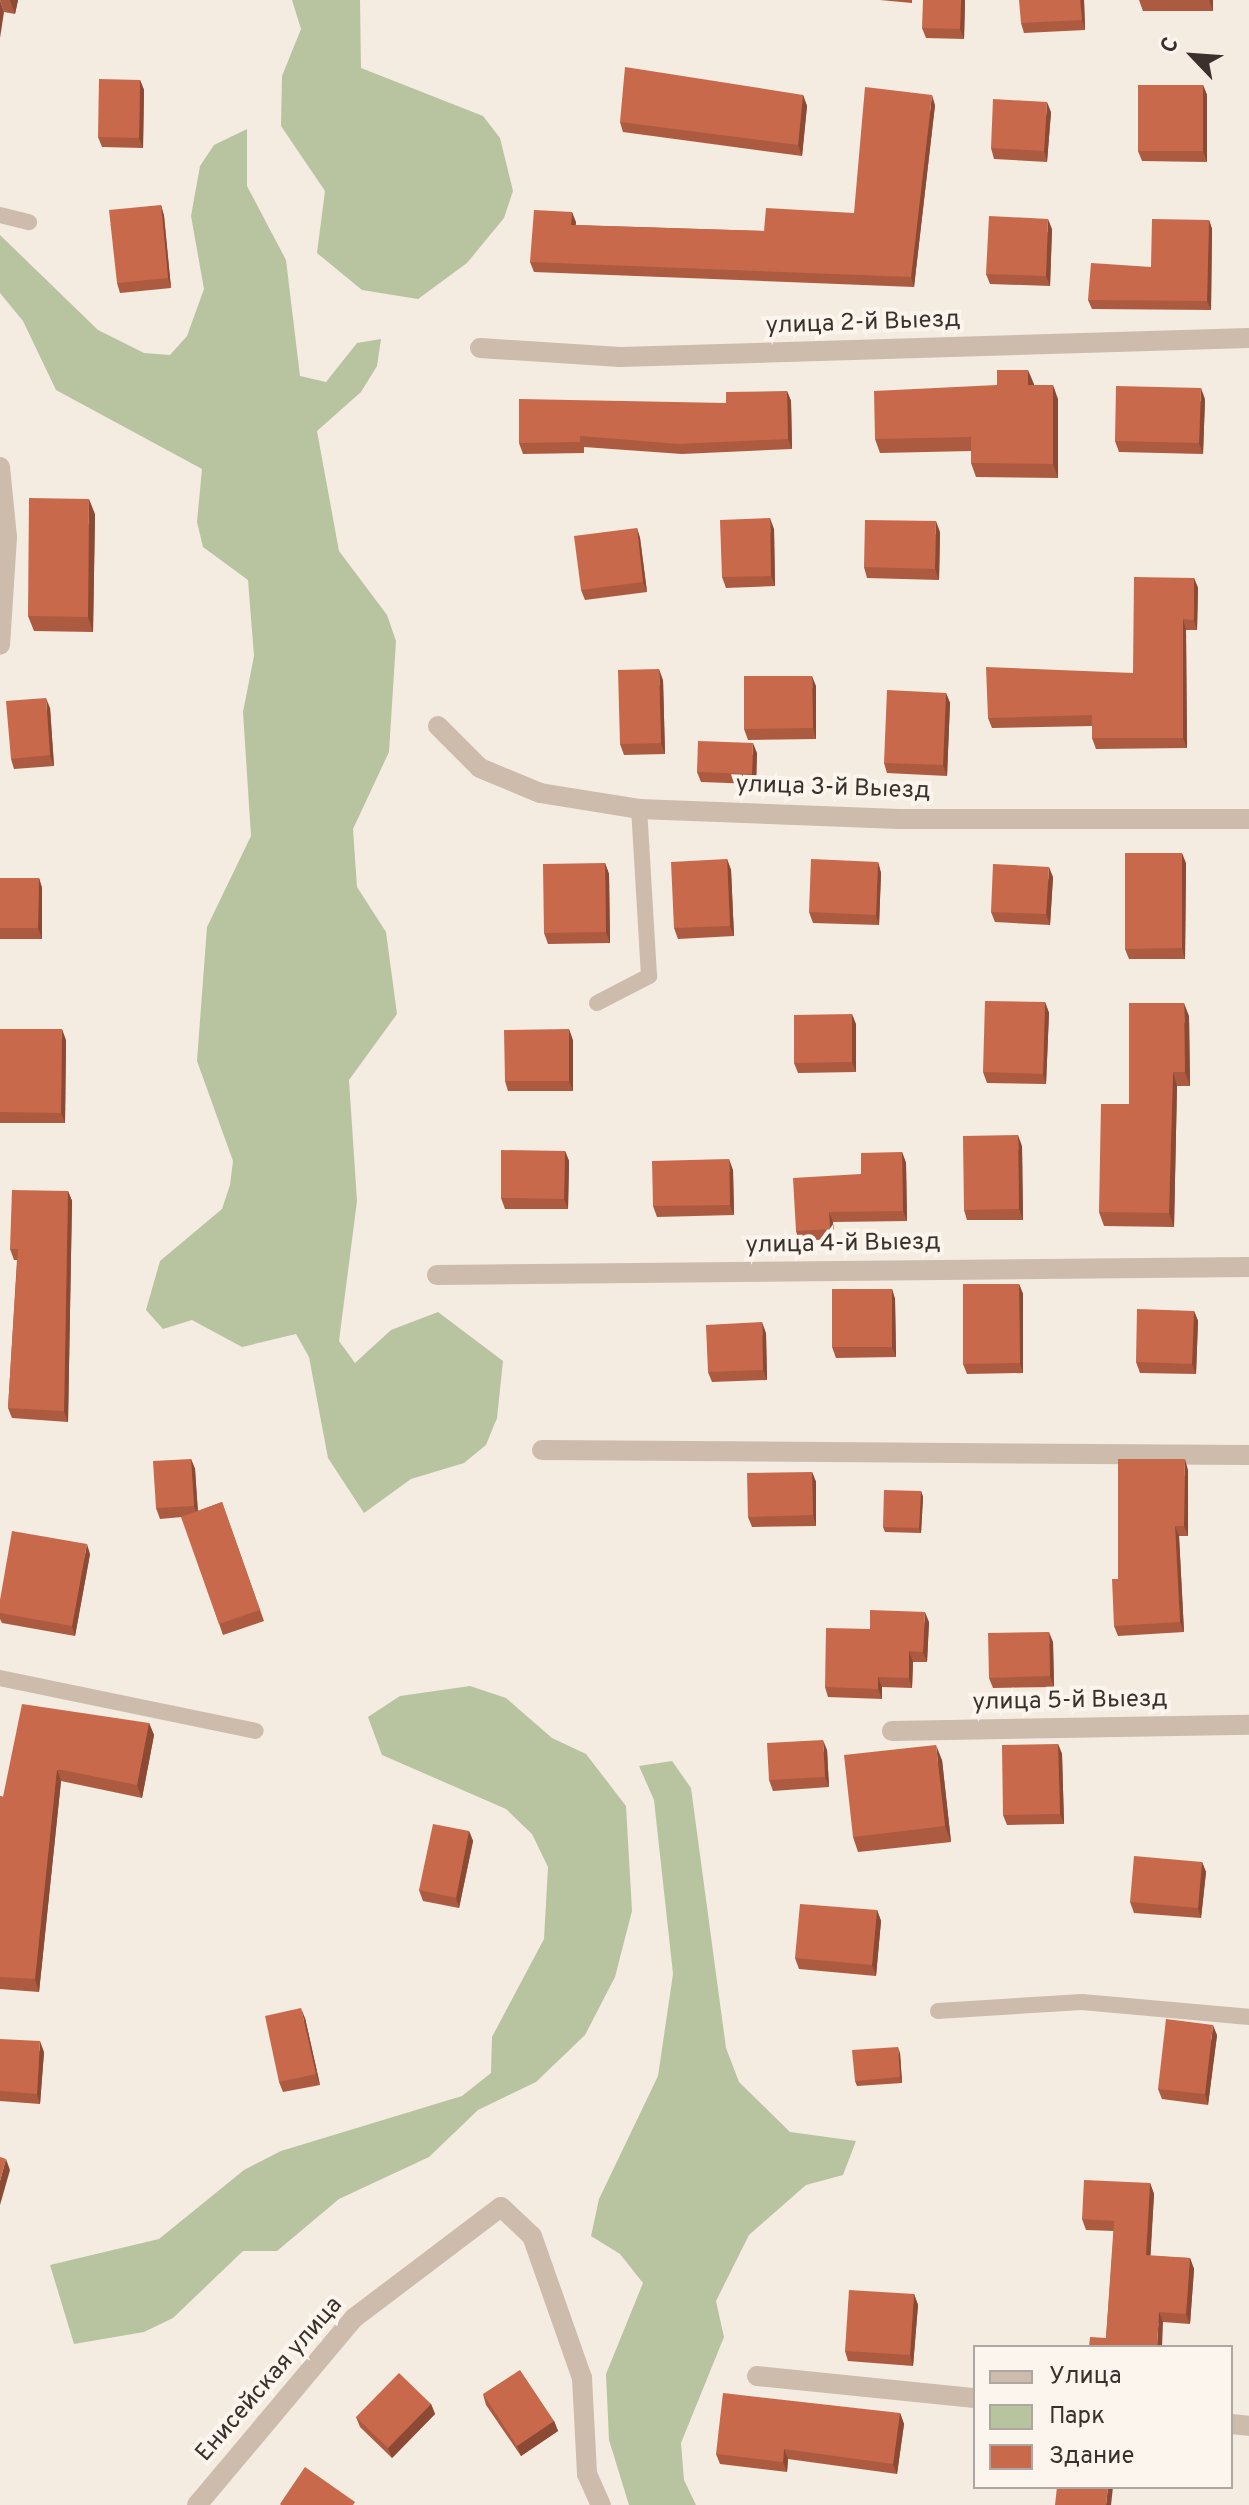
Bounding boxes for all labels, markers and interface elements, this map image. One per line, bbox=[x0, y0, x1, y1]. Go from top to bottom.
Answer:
north arrow bbox=[1153, 16, 1233, 96]
text: С bbox=[1156, 34, 1186, 58]
street label: улица 2-й Выезд bbox=[765, 306, 961, 342]
street label: улица 3-й Выезд bbox=[735, 771, 931, 807]
street label: улица 4-й Выезд bbox=[745, 1229, 941, 1261]
street label: улица 5-й Выезд bbox=[972, 1686, 1168, 1718]
street label: Енисейская улица bbox=[191, 2292, 349, 2468]
legend bbox=[973, 2345, 1233, 2489]
text: Улица bbox=[1049, 2362, 1122, 2392]
text: Парк bbox=[1049, 2402, 1105, 2432]
text: Здание bbox=[1049, 2442, 1135, 2472]

